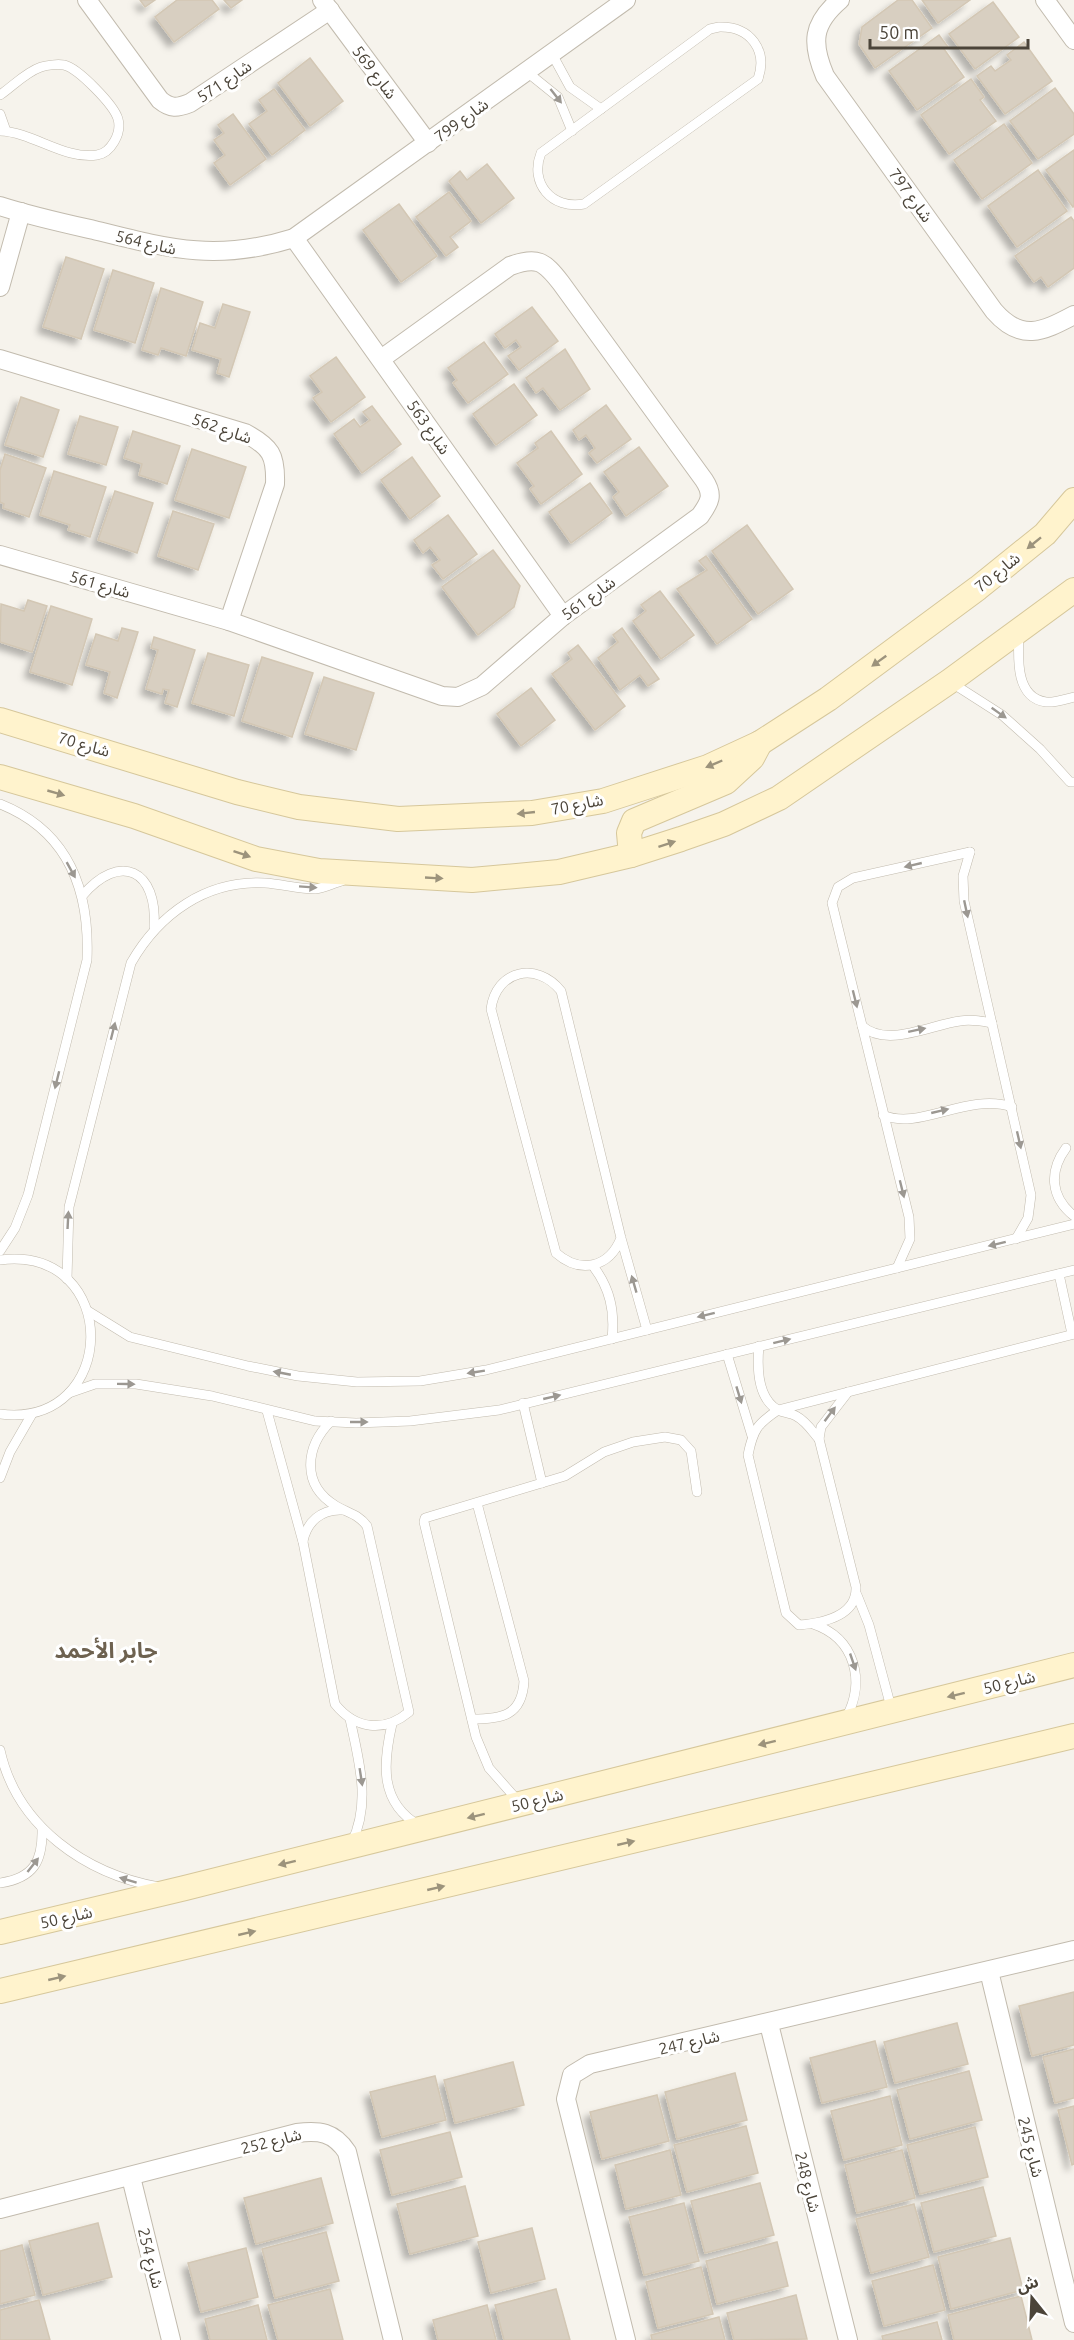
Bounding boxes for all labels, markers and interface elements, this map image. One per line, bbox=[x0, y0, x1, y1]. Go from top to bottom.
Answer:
scale bar bbox=[870, 12, 1028, 50]
text: 50 m bbox=[879, 22, 919, 42]
street label: شارع 569 bbox=[346, 42, 401, 105]
street label: شارع 571 bbox=[193, 56, 257, 109]
one-way arrow bbox=[549, 89, 561, 104]
street label: شارع 799 bbox=[431, 95, 494, 149]
street label: شارع 797 bbox=[882, 165, 936, 228]
street label: شارع 564 bbox=[113, 226, 178, 262]
street label: شارع 563 bbox=[401, 396, 454, 460]
street label: شارع 562 bbox=[188, 409, 254, 450]
one-way arrow bbox=[1027, 536, 1042, 549]
street label: شارع 70 bbox=[971, 548, 1026, 599]
street label: شارع 561 bbox=[67, 567, 132, 605]
street label: شارع 561 bbox=[558, 573, 621, 627]
one-way arrow bbox=[872, 655, 887, 667]
one-way arrow bbox=[990, 707, 1006, 719]
street label: شارع 70 bbox=[55, 728, 112, 764]
one-way arrow bbox=[705, 760, 723, 769]
one-way arrow bbox=[47, 789, 65, 798]
street label: شارع 70 bbox=[549, 790, 605, 822]
one-way arrow bbox=[516, 808, 535, 818]
one-way arrow bbox=[658, 838, 676, 848]
one-way arrow bbox=[233, 849, 251, 859]
one-way arrow bbox=[903, 860, 922, 870]
one-way arrow bbox=[66, 862, 76, 879]
one-way arrow bbox=[425, 874, 444, 883]
one-way arrow bbox=[298, 883, 317, 892]
one-way arrow bbox=[961, 900, 971, 918]
one-way arrow bbox=[851, 990, 860, 1008]
one-way arrow bbox=[109, 1022, 119, 1040]
one-way arrow bbox=[907, 1025, 926, 1034]
one-way arrow bbox=[51, 1070, 61, 1089]
one-way arrow bbox=[931, 1106, 950, 1115]
one-way arrow bbox=[1015, 1131, 1025, 1149]
one-way arrow bbox=[897, 1179, 907, 1198]
one-way arrow bbox=[63, 1211, 73, 1230]
one-way arrow bbox=[988, 1239, 1006, 1249]
one-way arrow bbox=[629, 1275, 638, 1293]
one-way arrow bbox=[697, 1311, 715, 1321]
one-way arrow bbox=[773, 1335, 791, 1345]
one-way arrow bbox=[466, 1367, 485, 1376]
one-way arrow bbox=[272, 1368, 291, 1377]
one-way arrow bbox=[116, 1379, 135, 1389]
one-way arrow bbox=[735, 1386, 744, 1404]
one-way arrow bbox=[543, 1391, 561, 1401]
one-way arrow bbox=[824, 1407, 836, 1423]
one-way arrow bbox=[350, 1417, 369, 1427]
district label: جابر الأحمد bbox=[55, 1637, 158, 1663]
one-way arrow bbox=[849, 1653, 858, 1671]
street label: شارع 50 bbox=[981, 1667, 1038, 1701]
one-way arrow bbox=[947, 1690, 965, 1700]
one-way arrow bbox=[758, 1738, 776, 1748]
one-way arrow bbox=[357, 1767, 366, 1786]
street label: شارع 50 bbox=[509, 1785, 566, 1819]
one-way arrow bbox=[467, 1811, 485, 1821]
one-way arrow bbox=[617, 1837, 635, 1847]
one-way arrow bbox=[27, 1857, 40, 1873]
one-way arrow bbox=[278, 1858, 296, 1868]
one-way arrow bbox=[119, 1875, 137, 1884]
one-way arrow bbox=[427, 1882, 446, 1892]
street label: شارع 50 bbox=[38, 1902, 95, 1936]
one-way arrow bbox=[237, 1927, 256, 1937]
one-way arrow bbox=[48, 1972, 66, 1982]
street label: شارع 247 bbox=[657, 2026, 722, 2062]
street label: شارع 245 bbox=[1011, 2115, 1047, 2180]
street label: شارع 252 bbox=[239, 2125, 304, 2161]
street label: شارع 248 bbox=[788, 2150, 824, 2215]
street label: شارع 254 bbox=[131, 2226, 167, 2291]
north arrow bbox=[1002, 2268, 1062, 2328]
text: ش bbox=[1014, 2272, 1041, 2297]

